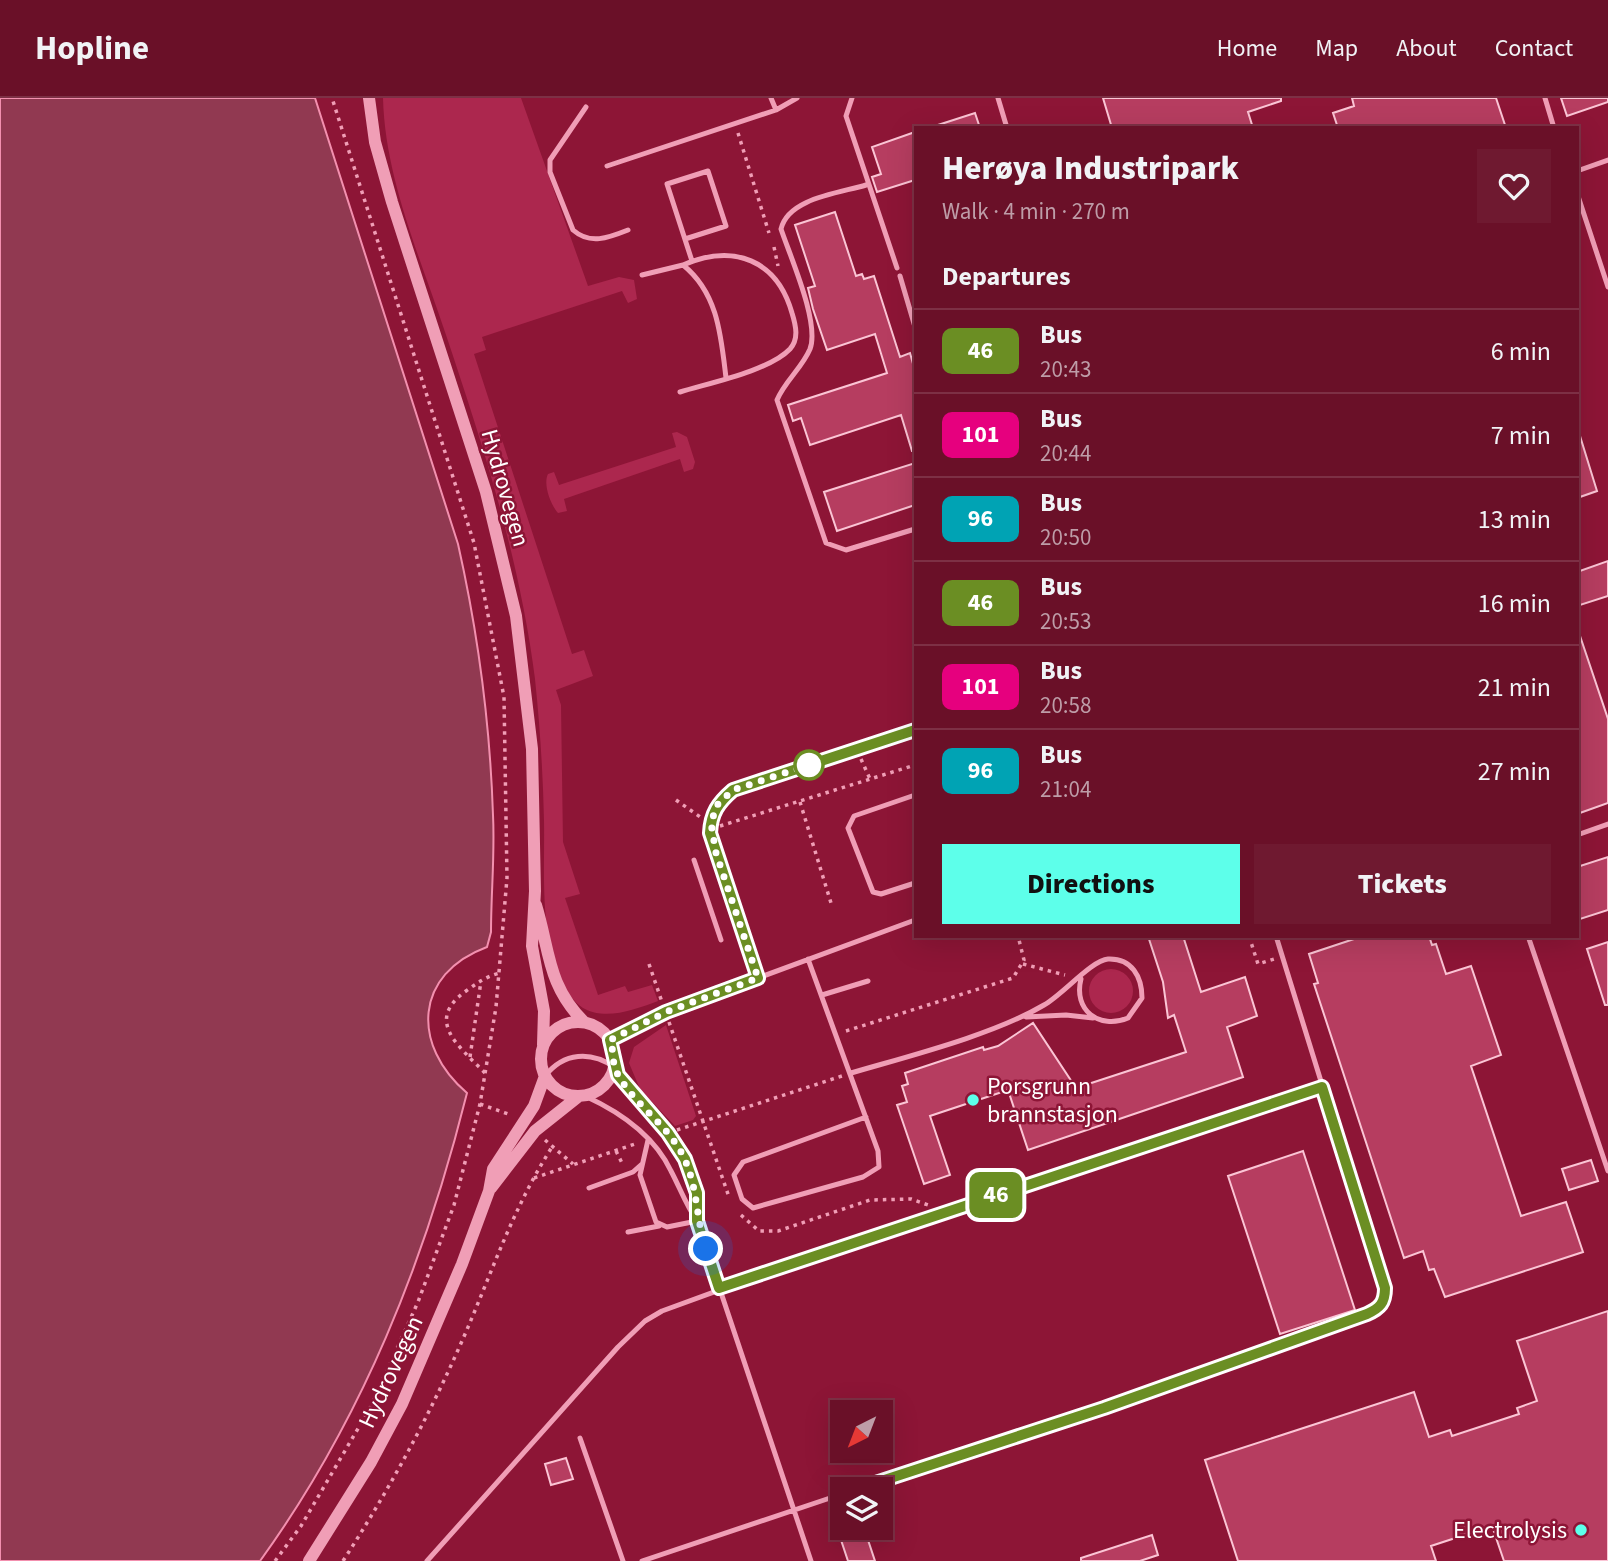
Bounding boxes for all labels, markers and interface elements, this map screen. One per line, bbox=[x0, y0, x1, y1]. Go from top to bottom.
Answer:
text: Hopline bbox=[35, 25, 149, 72]
text: Home bbox=[1217, 31, 1277, 66]
text: Map bbox=[1315, 31, 1358, 66]
text: About bbox=[1396, 31, 1457, 66]
text: Contact bbox=[1495, 31, 1573, 66]
text: Herøya Industripark bbox=[942, 145, 1239, 192]
button: heart bbox=[1477, 149, 1551, 223]
text: Walk · 4 min · 270 m bbox=[942, 195, 1130, 228]
text: Departures bbox=[942, 258, 1070, 295]
text: Bus bbox=[1040, 316, 1082, 353]
text: 46 bbox=[968, 333, 993, 368]
text: 6 min bbox=[1491, 333, 1551, 370]
text: 20:43 bbox=[1040, 353, 1091, 386]
text: Bus bbox=[1040, 400, 1082, 437]
text: 101 bbox=[961, 417, 1000, 452]
text: 7 min bbox=[1491, 417, 1551, 454]
street label: Hydrovegen bbox=[472, 425, 538, 551]
text: 20:44 bbox=[1040, 437, 1091, 470]
text: Bus bbox=[1040, 484, 1082, 521]
text: 96 bbox=[968, 501, 993, 536]
text: 13 min bbox=[1478, 501, 1551, 538]
text: 20:50 bbox=[1040, 521, 1091, 554]
text: Bus bbox=[1040, 568, 1082, 605]
text: 46 bbox=[968, 585, 993, 620]
text: 16 min bbox=[1478, 585, 1551, 622]
text: 20:53 bbox=[1040, 605, 1091, 638]
text: Bus bbox=[1040, 652, 1082, 689]
text: 101 bbox=[961, 669, 1000, 704]
text: 21 min bbox=[1478, 669, 1551, 706]
text: 20:58 bbox=[1040, 689, 1091, 722]
text: Bus bbox=[1040, 736, 1082, 773]
unlabelled marker bbox=[794, 750, 824, 780]
text: 96 bbox=[968, 753, 993, 788]
text: 27 min bbox=[1478, 753, 1551, 790]
text: 21:04 bbox=[1040, 773, 1091, 806]
button: Directions bbox=[942, 844, 1240, 924]
button: Tickets bbox=[1254, 844, 1551, 924]
place label: Porsgrunn brannstasjon bbox=[987, 1069, 1118, 1132]
marker: Porsgrunn brannstasjon bbox=[965, 1092, 981, 1108]
line badge: 46 bbox=[964, 1172, 1028, 1218]
text: 46 bbox=[983, 1177, 1009, 1212]
your location bbox=[688, 1231, 723, 1266]
street label: Hydrovegen bbox=[350, 1310, 432, 1434]
north arrow bbox=[830, 1400, 892, 1463]
map controls bbox=[830, 1400, 893, 1540]
button: layers bbox=[830, 1477, 893, 1540]
place label: Electrolysis bbox=[1453, 1513, 1567, 1548]
marker: Electrolysis bbox=[1573, 1522, 1589, 1538]

